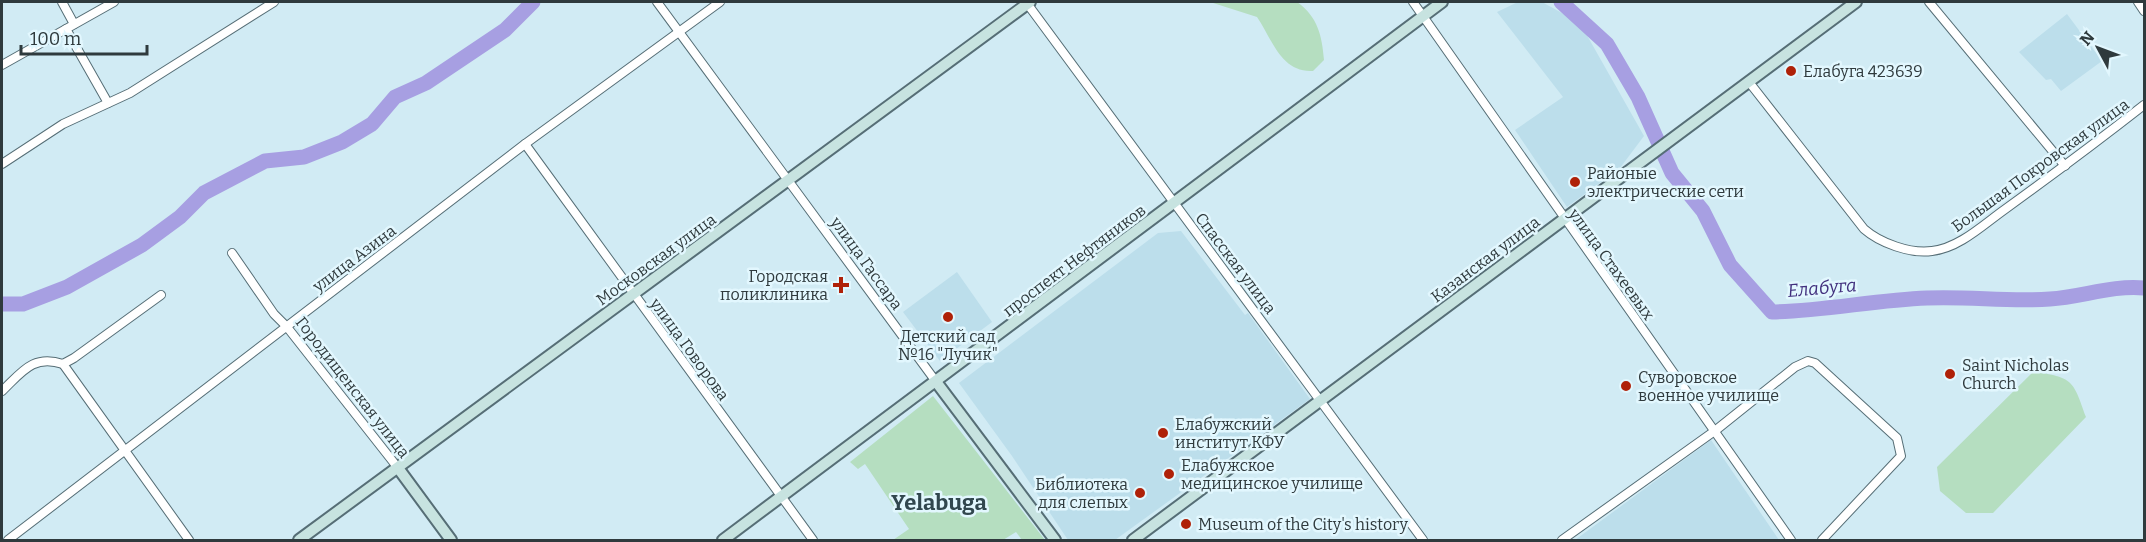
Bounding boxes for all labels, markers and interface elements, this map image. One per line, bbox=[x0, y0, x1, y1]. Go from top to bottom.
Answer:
scale bar bbox=[21, 18, 147, 56]
north arrow bbox=[2068, 18, 2128, 78]
text: 100 m bbox=[30, 28, 81, 50]
text: N bbox=[2076, 28, 2098, 49]
place label: Елабуга 423639 bbox=[1803, 62, 1923, 81]
marker: Елабуга 423639 bbox=[1784, 64, 1798, 78]
street label: Большая Покровская улица bbox=[1948, 95, 2133, 236]
place label: Районые электрические сети bbox=[1587, 164, 1744, 201]
marker: Районые электрические сети bbox=[1568, 175, 1582, 189]
street label: проспект Нефтяников bbox=[999, 200, 1149, 320]
street label: улица Стахеевых bbox=[1564, 204, 1658, 324]
street label: Спасская улица bbox=[1191, 209, 1280, 318]
street label: Московская улица bbox=[593, 210, 720, 309]
street label: улица Гассара bbox=[826, 212, 907, 314]
street label: Казанская улица bbox=[1427, 212, 1544, 307]
street label: улица Азина bbox=[308, 221, 400, 296]
place label: Городская поликлиника bbox=[720, 267, 828, 304]
water label: Елабуга bbox=[1787, 274, 1857, 302]
marker: Городская поликлиника bbox=[832, 276, 850, 294]
street label: улица Говорова bbox=[645, 294, 733, 404]
marker: Детский сад №16 "Лучик" bbox=[941, 310, 955, 324]
street label: Городищенская улица bbox=[292, 313, 414, 462]
place label: Детский сад №16 "Лучик" bbox=[898, 327, 998, 364]
place label: Saint Nicholas Church bbox=[1962, 356, 2069, 393]
marker: Saint Nicholas Church bbox=[1943, 367, 1957, 381]
place label: Суворовское военное училище bbox=[1638, 368, 1779, 405]
marker: Суворовское военное училище bbox=[1619, 379, 1633, 393]
place label: Елабужский институт КФУ bbox=[1175, 415, 1285, 452]
marker: Елабужский институт КФУ bbox=[1156, 426, 1170, 440]
place label: Елабужское медицинское училище bbox=[1181, 456, 1363, 493]
marker: Елабужское медицинское училище bbox=[1162, 467, 1176, 481]
place label: Библиотека для слепых bbox=[1035, 475, 1128, 512]
marker: Библиотека для слепых bbox=[1133, 486, 1147, 500]
district label: Yelabuga bbox=[891, 489, 987, 516]
place label: Museum of the City's history bbox=[1198, 515, 1408, 534]
marker: Museum of the City's history bbox=[1179, 517, 1193, 531]

